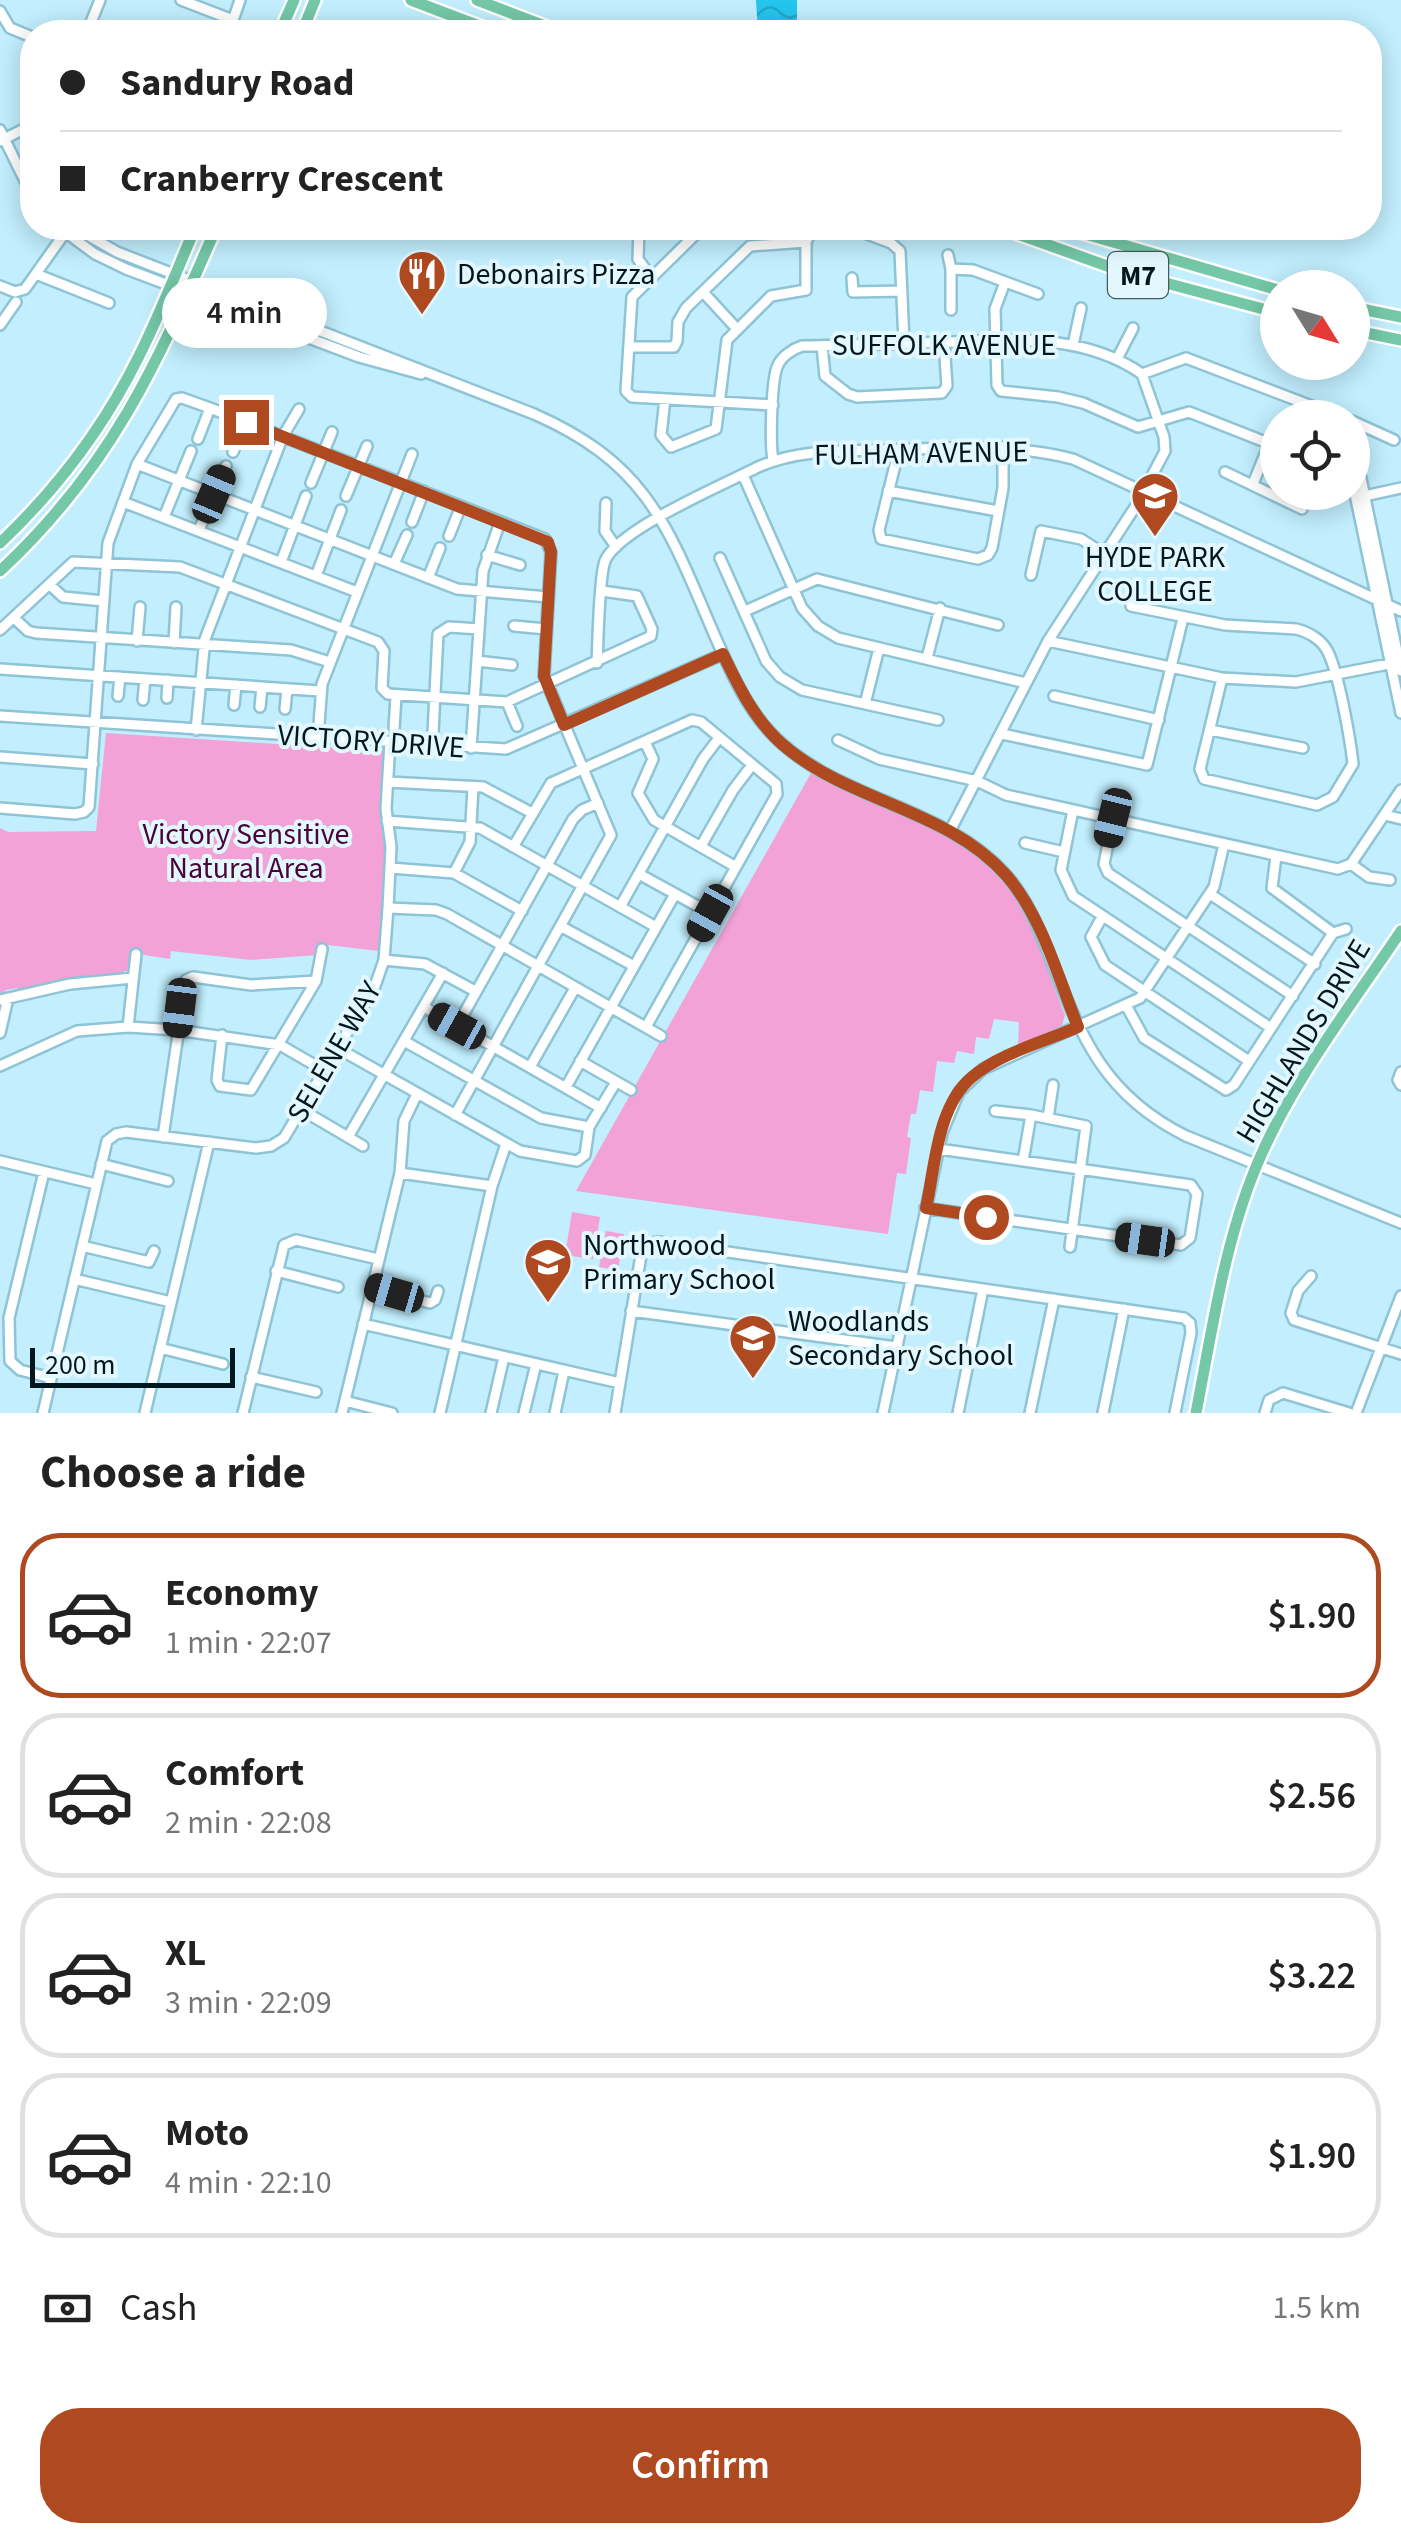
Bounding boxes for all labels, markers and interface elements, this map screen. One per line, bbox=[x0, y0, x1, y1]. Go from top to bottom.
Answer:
text: Sandury Road bbox=[120, 56, 354, 110]
text: Cranberry Crescent bbox=[120, 152, 443, 206]
restaurant icon: Debonairs Pizza bbox=[396, 248, 448, 316]
road number: M7 bbox=[1108, 252, 1168, 298]
place label: Debonairs Pizza bbox=[457, 253, 655, 296]
north arrow bbox=[1260, 270, 1370, 380]
map controls bbox=[1260, 270, 1370, 510]
callout: 4 min bbox=[164, 277, 328, 347]
text: 4 min bbox=[206, 290, 283, 336]
street label: SUFFOLK AVENUE bbox=[832, 324, 1056, 367]
route end bbox=[224, 400, 269, 445]
button: locate bbox=[1260, 400, 1370, 510]
street label: FULHAM AVENUE bbox=[814, 430, 1028, 477]
car bbox=[188, 461, 240, 527]
school or university icon: HYDE PARK COLLEGE bbox=[1129, 470, 1181, 538]
place label: HYDE PARK COLLEGE bbox=[1085, 536, 1226, 613]
street label: VICTORY DRIVE bbox=[276, 714, 466, 769]
car bbox=[1091, 785, 1135, 851]
park label: Victory Sensitive Natural Area bbox=[143, 813, 349, 890]
car bbox=[682, 879, 738, 947]
street label: HIGHLANDS DRIVE bbox=[1226, 931, 1381, 1151]
street label: SELENE WAY bbox=[277, 973, 393, 1131]
car bbox=[161, 976, 199, 1040]
car bbox=[423, 998, 491, 1054]
route start bbox=[964, 1195, 1009, 1240]
car bbox=[1113, 1221, 1177, 1259]
place label: Northwood Primary School bbox=[583, 1224, 775, 1301]
school or university icon: Northwood Primary School bbox=[522, 1236, 574, 1304]
car bbox=[361, 1270, 427, 1316]
place label: Woodlands Secondary School bbox=[788, 1300, 1014, 1377]
school or university icon: Woodlands Secondary School bbox=[727, 1312, 779, 1380]
scale bar bbox=[30, 1343, 235, 1388]
text: 200 m bbox=[45, 1345, 116, 1385]
text: Choose a ride bbox=[40, 1441, 306, 1505]
text: Economy bbox=[165, 1566, 318, 1620]
icon: car bbox=[45, 1571, 135, 1661]
text: $1.90 bbox=[1268, 1589, 1356, 1643]
text: 1 min · 22:07 bbox=[165, 1620, 332, 1666]
text: Comfort bbox=[165, 1746, 304, 1800]
icon: car bbox=[45, 1751, 135, 1841]
text: $2.56 bbox=[1268, 1769, 1356, 1823]
text: 2 min · 22:08 bbox=[165, 1800, 332, 1846]
text: XL bbox=[165, 1926, 206, 1980]
icon: car bbox=[45, 1931, 135, 2021]
text: $3.22 bbox=[1268, 1949, 1356, 2003]
text: 3 min · 22:09 bbox=[165, 1980, 332, 2026]
text: Moto bbox=[165, 2106, 249, 2160]
icon: car bbox=[45, 2111, 135, 2201]
text: $1.90 bbox=[1268, 2129, 1356, 2183]
text: 4 min · 22:10 bbox=[165, 2160, 332, 2206]
icon: cash bbox=[40, 2281, 95, 2336]
text: Cash bbox=[120, 2281, 197, 2335]
text: 1.5 km bbox=[1272, 2285, 1361, 2331]
button: Confirm bbox=[40, 2408, 1361, 2523]

